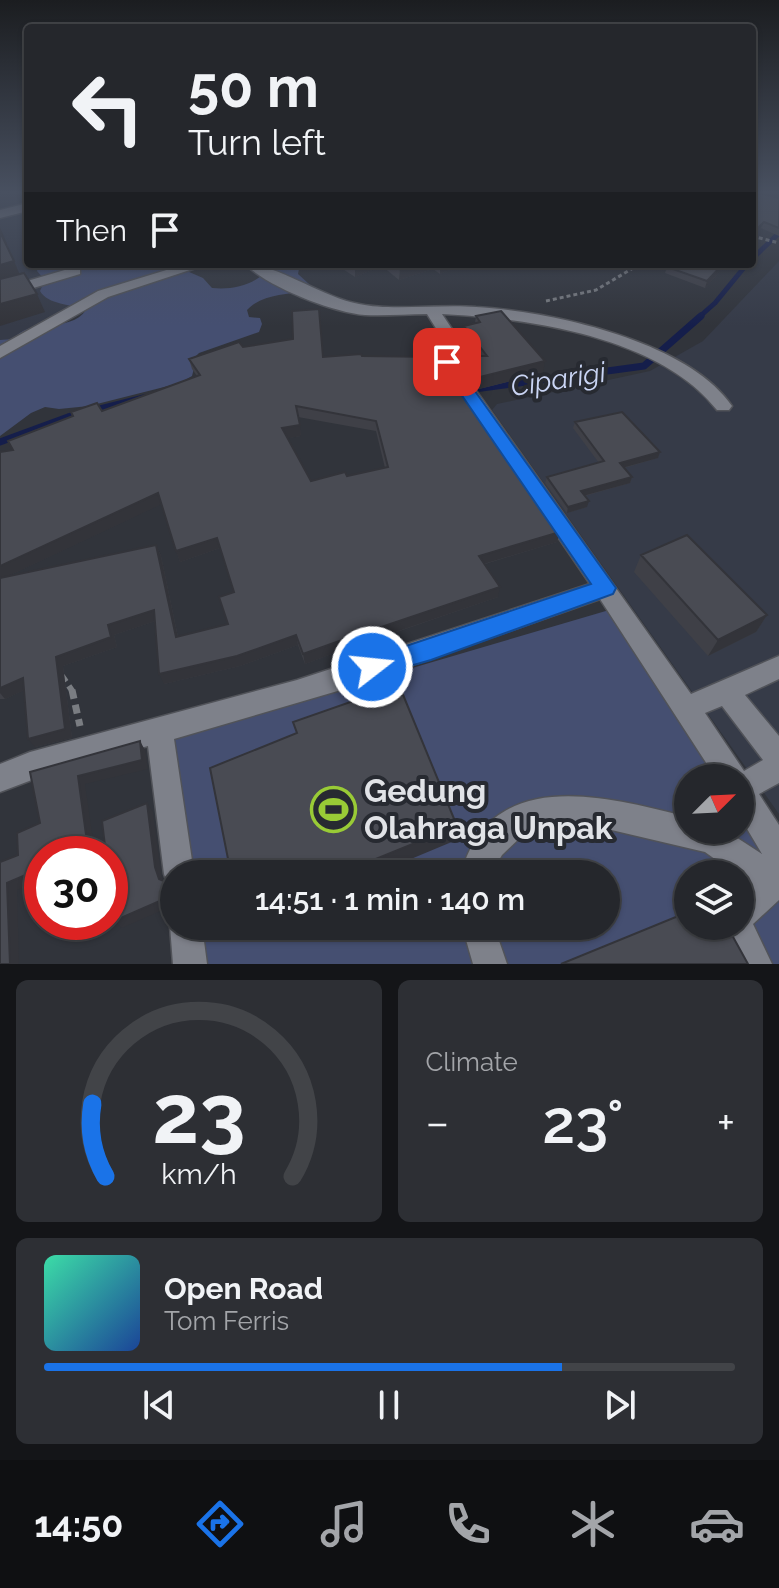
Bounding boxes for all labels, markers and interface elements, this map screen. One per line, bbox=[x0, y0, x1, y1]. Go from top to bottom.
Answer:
text: 50 m bbox=[188, 54, 319, 120]
icon: left bbox=[56, 56, 160, 160]
text: Turn left bbox=[188, 121, 326, 163]
icon: arrive bbox=[143, 208, 187, 252]
text: Then bbox=[56, 213, 127, 248]
pin bbox=[413, 328, 481, 396]
icon: arrive bbox=[425, 340, 469, 384]
water label: Ciparigi bbox=[508, 356, 609, 403]
position arrow bbox=[330, 625, 414, 709]
north arrow bbox=[674, 764, 754, 844]
map controls bbox=[674, 764, 754, 940]
place label: Gedung Olahraga Unpak bbox=[364, 772, 613, 846]
sports icon: Gedung Olahraga Unpak bbox=[309, 785, 357, 833]
speed limit sign: 30 bbox=[24, 836, 128, 940]
button: layers bbox=[674, 860, 754, 940]
text: 14:51 · 1 min · 140 m bbox=[255, 882, 525, 917]
text: Climate bbox=[426, 1047, 518, 1077]
text: 23 bbox=[152, 1065, 245, 1162]
text: 23° bbox=[542, 1087, 624, 1157]
text: − bbox=[426, 1097, 449, 1148]
text: + bbox=[717, 1097, 735, 1148]
text: km/h bbox=[161, 1157, 236, 1191]
text: Open Road bbox=[164, 1271, 323, 1306]
text: Tom Ferris bbox=[164, 1306, 289, 1336]
icon: previous bbox=[137, 1383, 181, 1427]
icon: pause bbox=[367, 1383, 411, 1427]
icon: next bbox=[598, 1383, 642, 1427]
icon: directions bbox=[192, 1496, 248, 1552]
icon: music bbox=[316, 1496, 372, 1552]
icon: phone bbox=[440, 1496, 496, 1552]
icon: climate bbox=[565, 1496, 621, 1552]
icon: car bbox=[689, 1496, 745, 1552]
text: 14:50 bbox=[34, 1503, 123, 1545]

